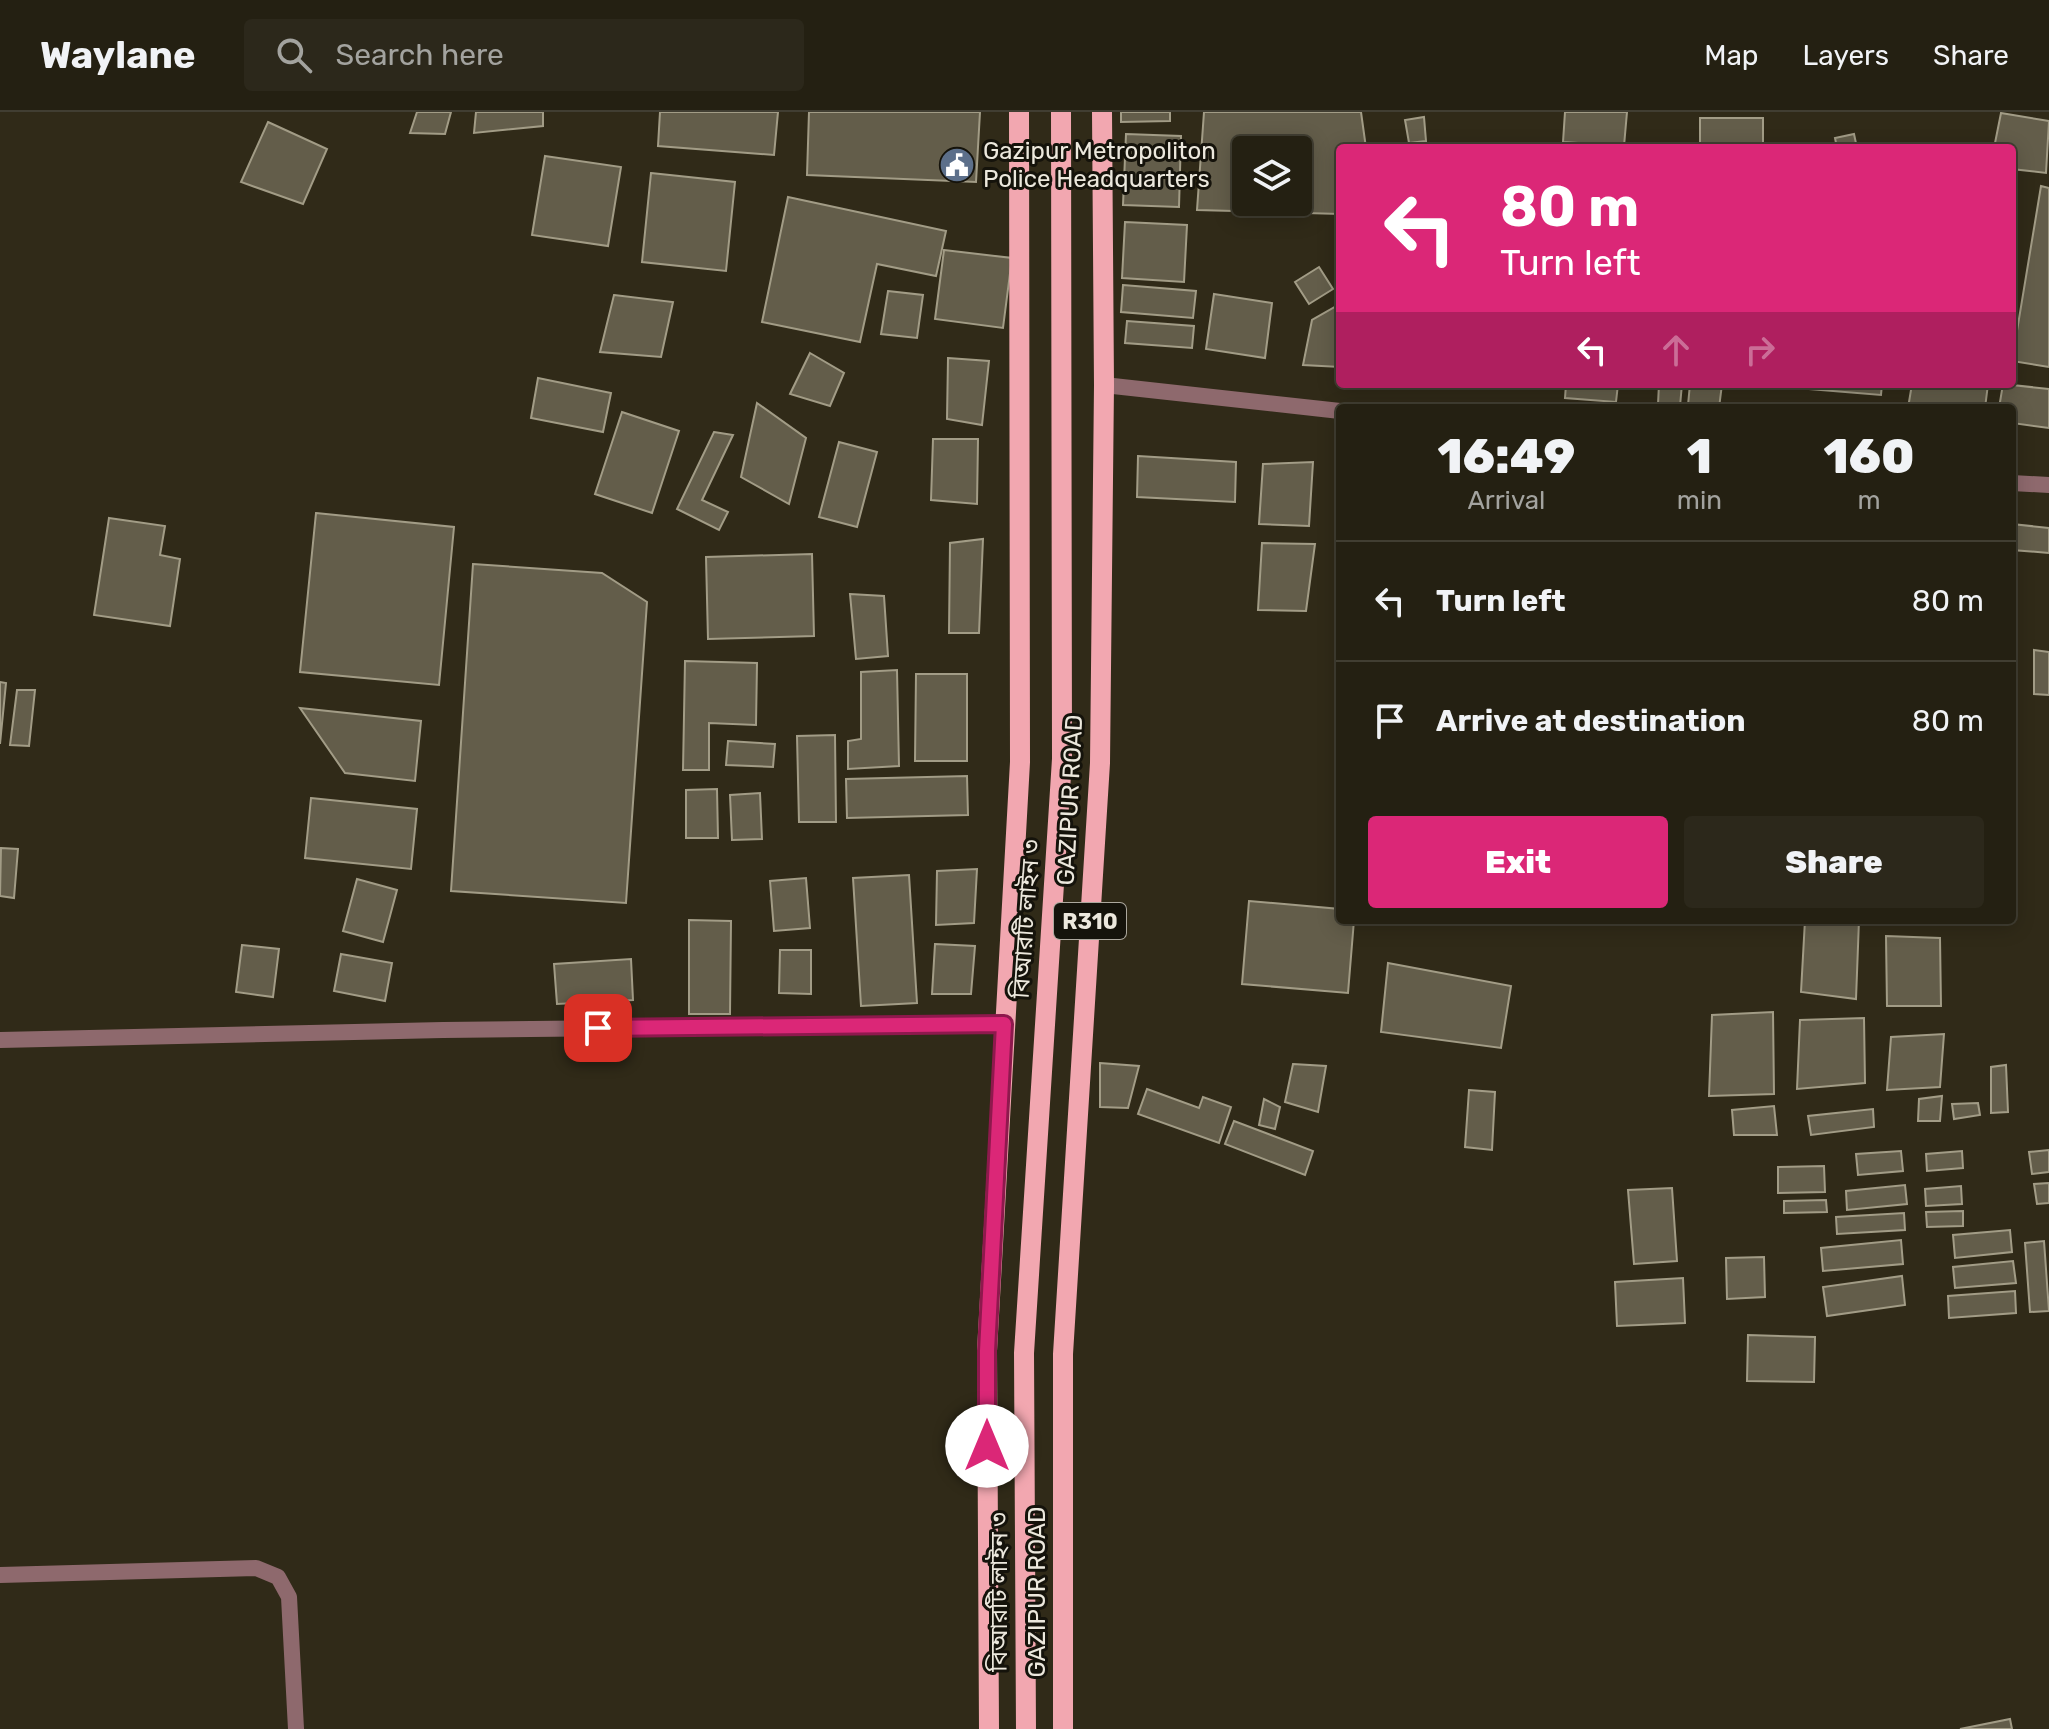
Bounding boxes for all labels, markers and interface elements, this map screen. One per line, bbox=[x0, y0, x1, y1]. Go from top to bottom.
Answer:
search box bbox=[244, 19, 804, 91]
text: Waylane bbox=[40, 32, 196, 78]
icon: search bbox=[272, 33, 316, 77]
text: Search here bbox=[336, 37, 504, 73]
text: Map bbox=[1704, 39, 1759, 72]
text: Layers bbox=[1803, 39, 1889, 72]
text: Share bbox=[1933, 39, 2009, 72]
map controls bbox=[1232, 136, 1312, 216]
button: layers bbox=[1232, 136, 1312, 216]
place label: Gazipur Metropoliton Police Headquarters bbox=[983, 137, 1216, 193]
public building icon: Gazipur Metropoliton Police Headquarters bbox=[938, 146, 976, 184]
text: 80 m bbox=[1500, 174, 1639, 240]
icon: left bbox=[1368, 176, 1472, 280]
text: Turn left bbox=[1500, 241, 1641, 284]
icon: left bbox=[1570, 328, 1614, 372]
icon: ahead bbox=[1654, 328, 1698, 372]
icon: right bbox=[1738, 328, 1782, 372]
text: 16:49 bbox=[1437, 428, 1575, 485]
text: 1 bbox=[1687, 428, 1712, 485]
text: 160 bbox=[1823, 428, 1915, 485]
text: Arrival bbox=[1467, 485, 1545, 516]
text: min bbox=[1677, 485, 1722, 516]
text: m bbox=[1857, 485, 1881, 516]
icon: left bbox=[1368, 579, 1412, 623]
text: Turn left bbox=[1436, 583, 1566, 619]
text: 80 m bbox=[1912, 583, 1984, 619]
icon: arrive bbox=[1368, 699, 1412, 743]
text: Arrive at destination bbox=[1436, 703, 1746, 739]
text: 80 m bbox=[1912, 703, 1984, 739]
street label: GAZIPUR ROAD bbox=[1052, 714, 1088, 886]
button: Exit bbox=[1368, 816, 1668, 908]
button: Share bbox=[1684, 816, 1984, 908]
street label: বিআরটি লাইন ৩ bbox=[1006, 838, 1046, 1001]
road number: R310 bbox=[1054, 903, 1126, 939]
pin bbox=[564, 994, 632, 1062]
icon: arrive bbox=[576, 1006, 620, 1050]
position arrow bbox=[945, 1404, 1029, 1488]
street label: GAZIPUR ROAD bbox=[1023, 1506, 1051, 1678]
street label: বিআরটি লাইন ৩ bbox=[985, 1512, 1013, 1673]

